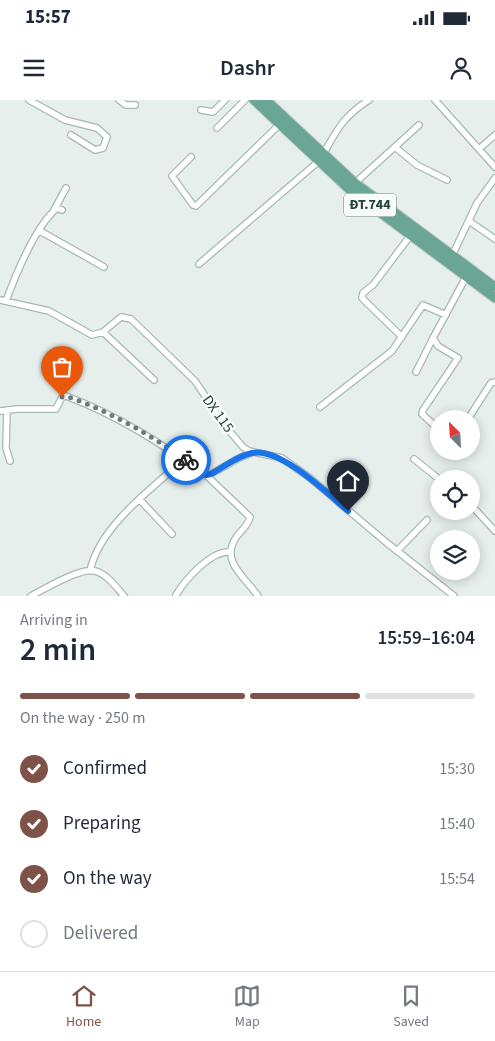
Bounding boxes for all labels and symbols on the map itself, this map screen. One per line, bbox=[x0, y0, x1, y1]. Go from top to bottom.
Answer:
road number: ĐT.744 bbox=[344, 194, 396, 216]
pin bbox=[41, 346, 83, 397]
street label: DX 115 bbox=[197, 391, 239, 437]
north arrow bbox=[430, 410, 480, 460]
courier bbox=[161, 435, 211, 485]
pin bbox=[327, 460, 369, 511]

